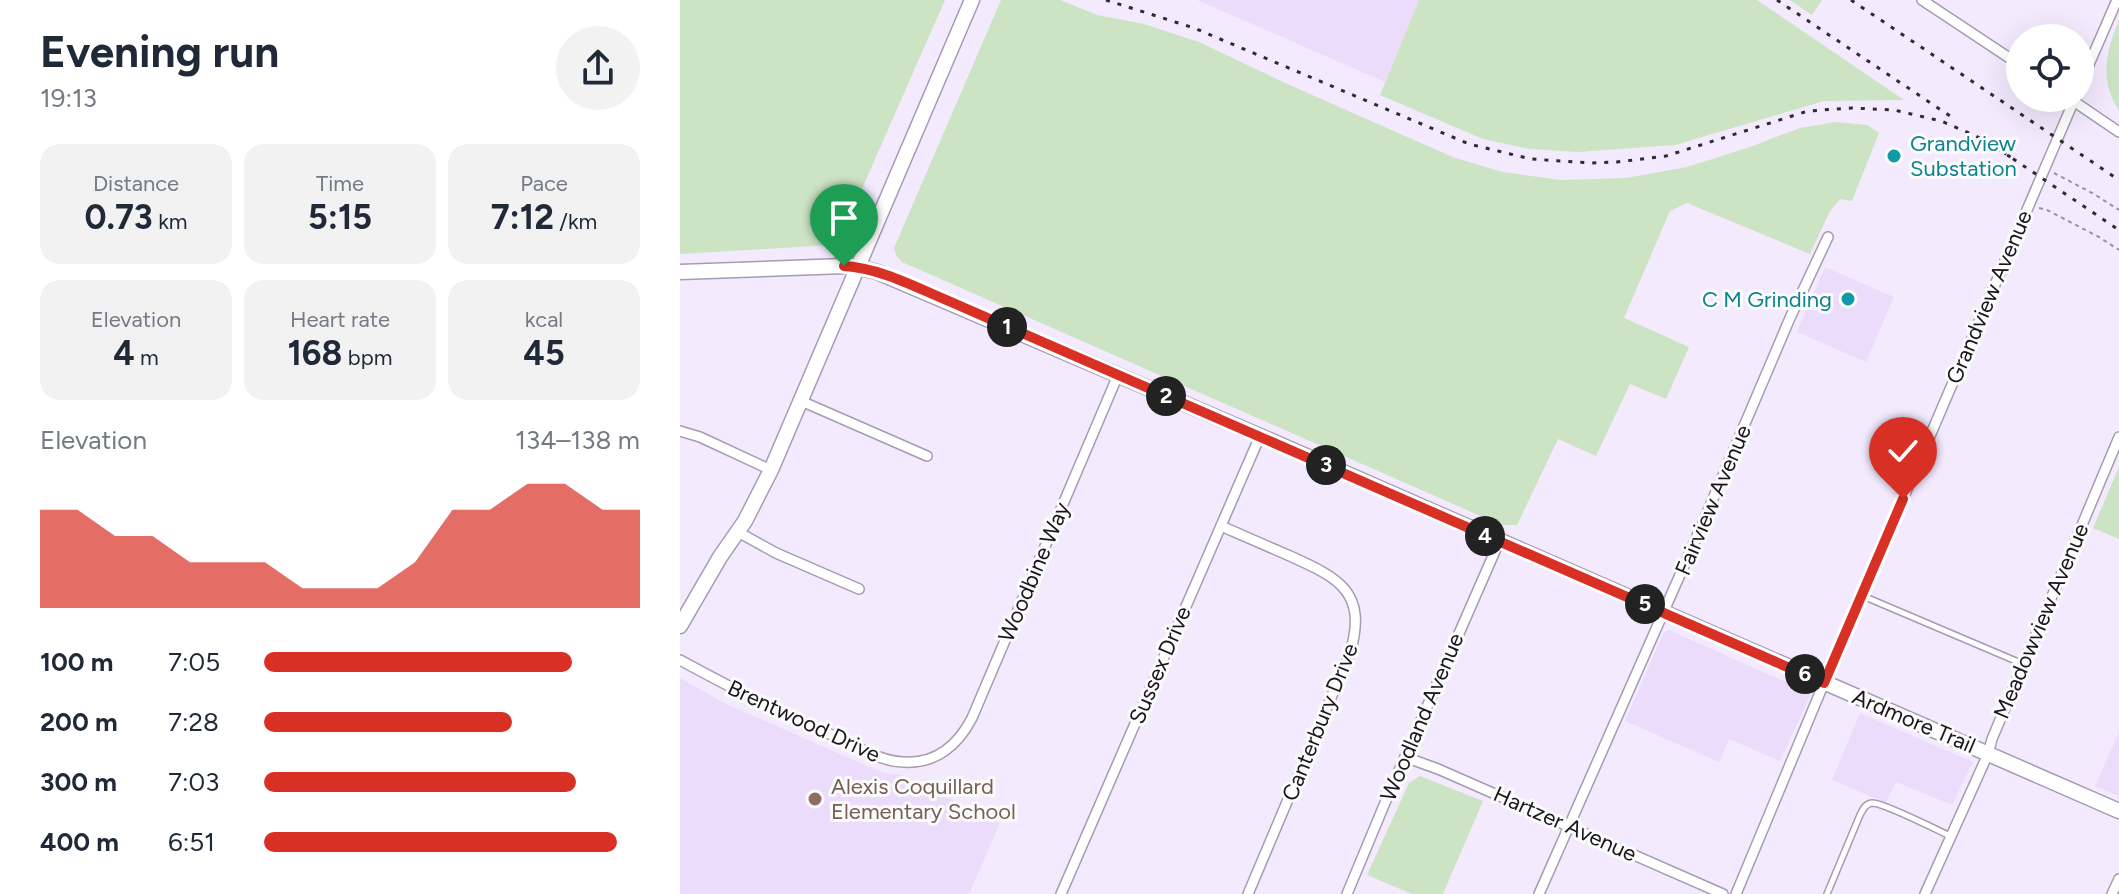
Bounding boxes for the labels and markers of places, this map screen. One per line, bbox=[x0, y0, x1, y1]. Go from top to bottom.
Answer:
place label: Grandview Substation bbox=[1910, 130, 2017, 182]
marker: Grandview Substation bbox=[1885, 147, 1903, 165]
pin bbox=[810, 184, 878, 266]
place label: C M Grinding bbox=[1702, 286, 1832, 313]
marker: C M Grinding bbox=[1839, 290, 1857, 308]
pin: 1 bbox=[987, 307, 1027, 347]
pin: 2 bbox=[1146, 376, 1186, 416]
pin bbox=[1869, 417, 1937, 499]
pin: 3 bbox=[1306, 445, 1346, 485]
pin: 4 bbox=[1465, 516, 1505, 556]
pin: 5 bbox=[1625, 584, 1665, 624]
pin: 6 bbox=[1785, 654, 1825, 694]
place label: Alexis Coquillard Elementary School bbox=[831, 773, 1016, 825]
marker: Alexis Coquillard Elementary School bbox=[806, 790, 824, 808]

